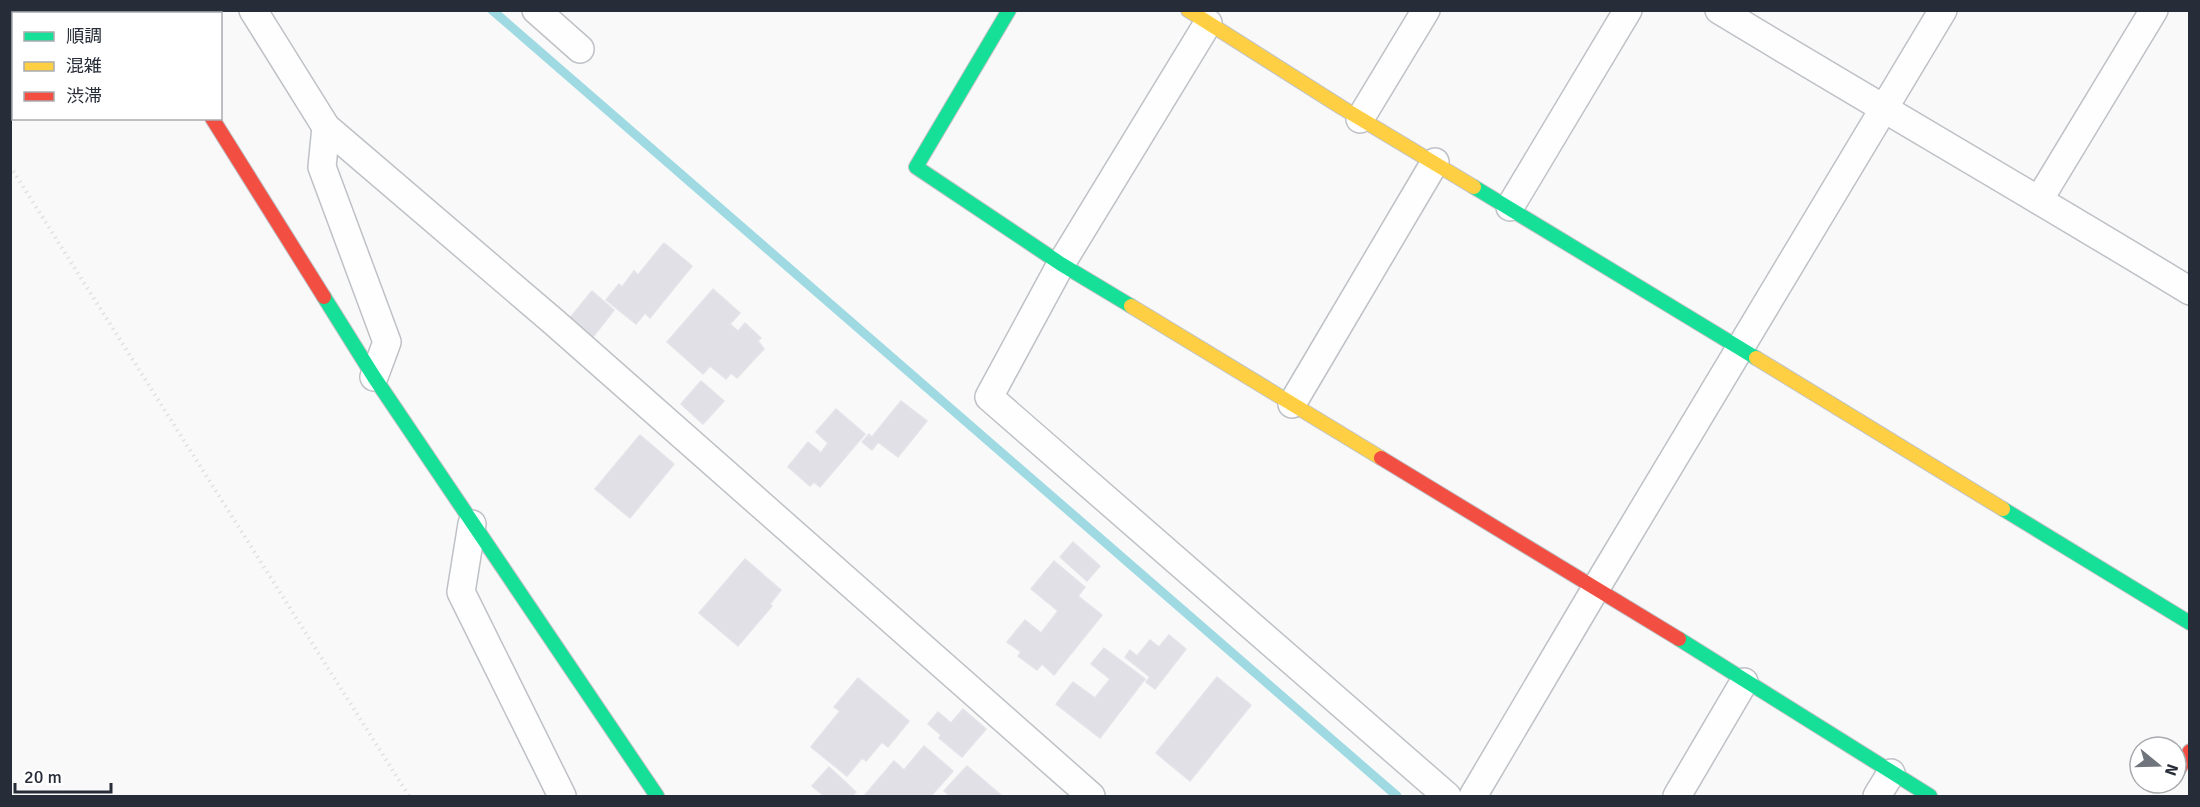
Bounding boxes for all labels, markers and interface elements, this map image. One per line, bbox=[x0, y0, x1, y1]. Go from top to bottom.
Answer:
legend bbox=[12, 12, 222, 120]
text: 順調 bbox=[66, 25, 102, 47]
text: 混雑 bbox=[66, 55, 102, 77]
text: 渋滞 bbox=[66, 85, 102, 107]
north arrow bbox=[2128, 735, 2188, 795]
scale bar bbox=[15, 756, 111, 794]
text: N bbox=[2160, 761, 2183, 778]
text: 20 m bbox=[24, 766, 62, 788]

